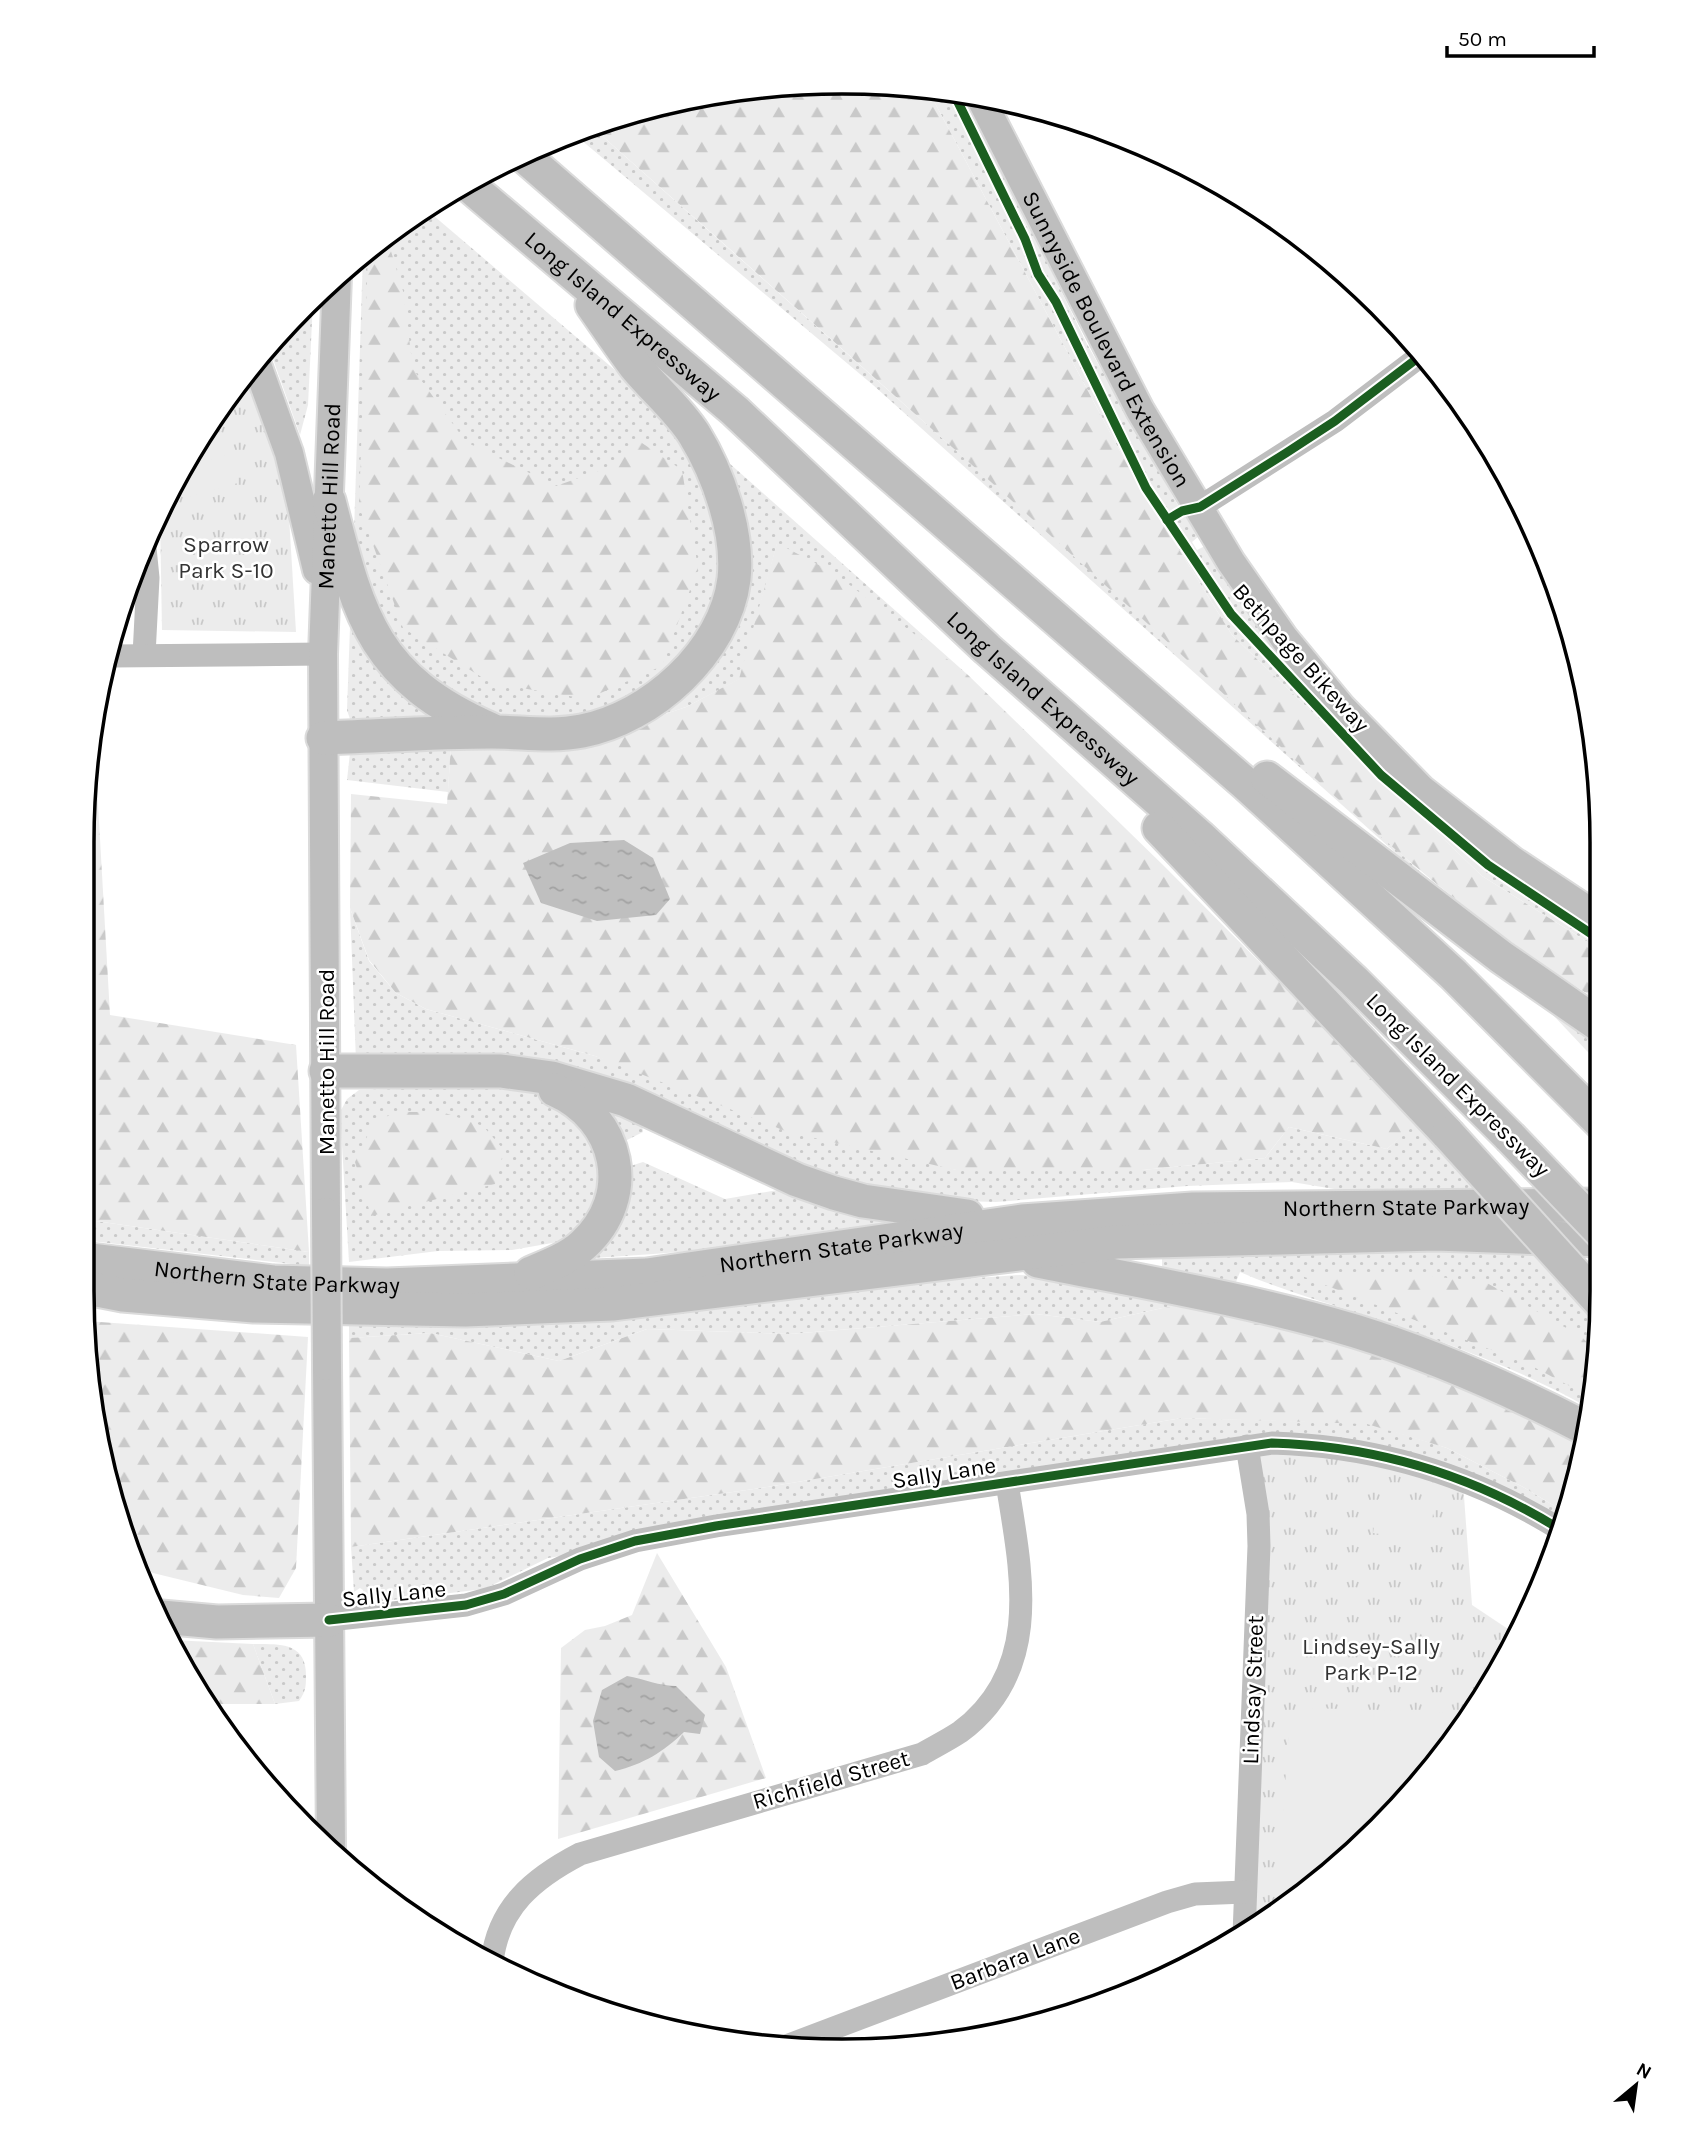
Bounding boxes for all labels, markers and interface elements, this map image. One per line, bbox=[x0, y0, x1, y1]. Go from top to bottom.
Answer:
scale bar bbox=[1447, 14, 1594, 58]
text: 50 m bbox=[1458, 27, 1507, 51]
street label: Sunnyside Boulevard Extension bbox=[1017, 187, 1196, 492]
street label: Long Island Expressway bbox=[519, 225, 727, 407]
street label: Manetto Hill Road bbox=[312, 402, 346, 590]
park label: Sparrow Park S-10 bbox=[178, 531, 274, 584]
street label: Bethpage Bikeway bbox=[1227, 578, 1375, 738]
street label: Long Island Expressway bbox=[942, 605, 1146, 791]
street label: Manetto Hill Road bbox=[313, 969, 340, 1155]
street label: Long Island Expressway bbox=[1361, 988, 1556, 1183]
street label: Northern State Parkway bbox=[1283, 1192, 1530, 1222]
street label: Northern State Parkway bbox=[717, 1216, 966, 1278]
street label: Northern State Parkway bbox=[153, 1254, 401, 1299]
street label: Sally Lane bbox=[890, 1451, 998, 1495]
street label: Sally Lane bbox=[341, 1575, 447, 1613]
street label: Lindsay Street bbox=[1237, 1615, 1269, 1765]
park label: Lindsey-Sally Park P-12 bbox=[1302, 1633, 1440, 1686]
street label: Richfield Street bbox=[749, 1745, 913, 1815]
street label: Barbara Lane bbox=[946, 1922, 1084, 1996]
north arrow bbox=[1601, 2050, 1671, 2120]
text: N bbox=[1632, 2058, 1655, 2084]

